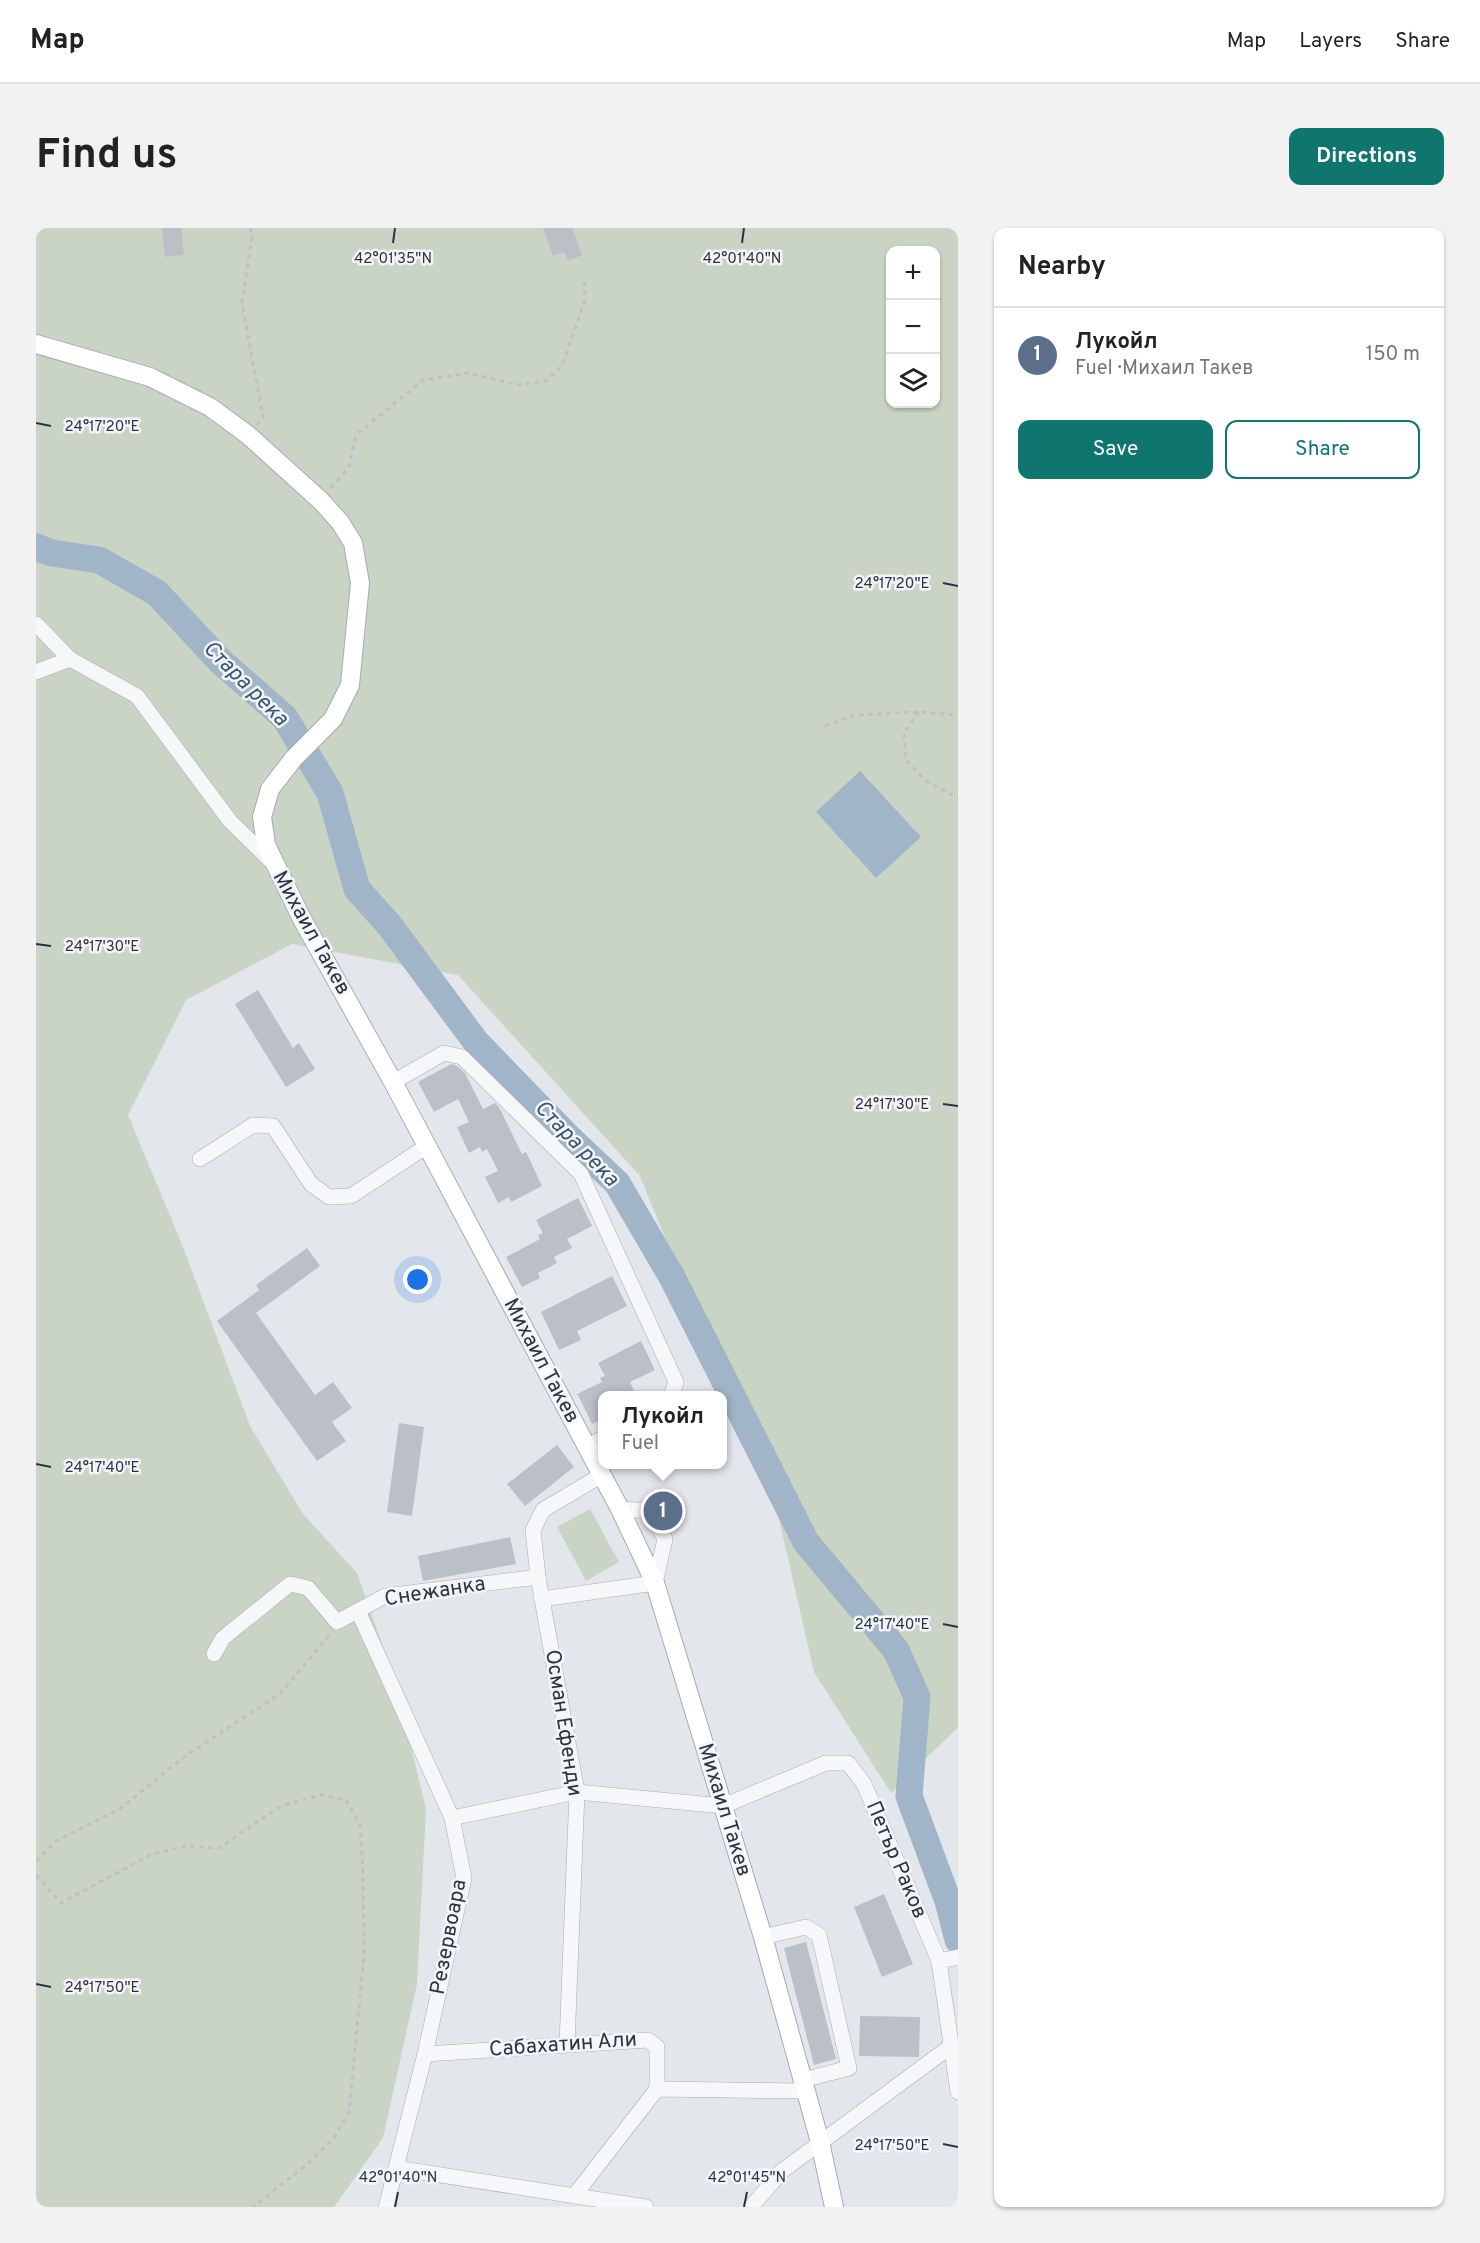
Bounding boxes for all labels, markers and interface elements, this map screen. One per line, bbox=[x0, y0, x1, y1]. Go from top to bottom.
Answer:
text: Map bbox=[30, 23, 85, 59]
text: Map bbox=[1227, 28, 1266, 55]
text: Layers bbox=[1299, 28, 1362, 55]
text: Share bbox=[1395, 28, 1450, 55]
button: Directions bbox=[1289, 128, 1444, 185]
text: Find us bbox=[36, 130, 177, 183]
map controls bbox=[886, 246, 940, 408]
button: + bbox=[886, 246, 940, 300]
text: 42°01'35"N bbox=[354, 250, 432, 269]
text: 42°01'40"N bbox=[703, 250, 781, 269]
text: Nearby bbox=[1018, 251, 1106, 284]
button: − bbox=[886, 300, 940, 354]
text: Лукойл bbox=[1075, 329, 1158, 356]
text: 1 bbox=[1034, 342, 1042, 368]
text: 150 m bbox=[1366, 342, 1420, 368]
button: layers bbox=[886, 354, 940, 408]
text: Fuel · Михаил Такев bbox=[1075, 356, 1253, 382]
text: 24°17'20"E bbox=[65, 418, 139, 437]
button: Save bbox=[1018, 420, 1213, 479]
button: Share bbox=[1225, 420, 1420, 479]
text: 24°17'20"E bbox=[855, 575, 929, 594]
water label: Стара река bbox=[197, 636, 294, 733]
street label: Михаил Такев bbox=[266, 866, 356, 1000]
text: 24°17'30"E bbox=[65, 938, 139, 957]
water label: Стара река bbox=[528, 1095, 624, 1193]
text: 24°17'30"E bbox=[855, 1096, 929, 1115]
your location bbox=[403, 1265, 432, 1294]
street label: Михаил Такев bbox=[497, 1294, 585, 1428]
popup bbox=[598, 1391, 727, 1469]
text: Лукойл bbox=[621, 1404, 704, 1431]
text: Fuel bbox=[621, 1431, 659, 1457]
text: 24°17'40"E bbox=[64, 1459, 140, 1478]
pin: 1 bbox=[644, 1488, 682, 1534]
street label: Снежанка bbox=[383, 1571, 487, 1613]
text: 24°17'40"E bbox=[854, 1616, 930, 1635]
street label: Осман Ефенди bbox=[538, 1648, 588, 1798]
street label: Михаил Такев bbox=[691, 1740, 757, 1880]
street label: Петър Раков bbox=[859, 1797, 933, 1923]
street label: Резервоара bbox=[425, 1877, 473, 1997]
text: 24°17'50"E bbox=[65, 1979, 140, 1998]
street label: Сабахатин Али bbox=[488, 2026, 638, 2064]
text: 24°17'50"E bbox=[855, 2137, 930, 2156]
text: 42°01'40"N bbox=[359, 2169, 437, 2188]
text: 42°01'45"N bbox=[708, 2169, 786, 2188]

